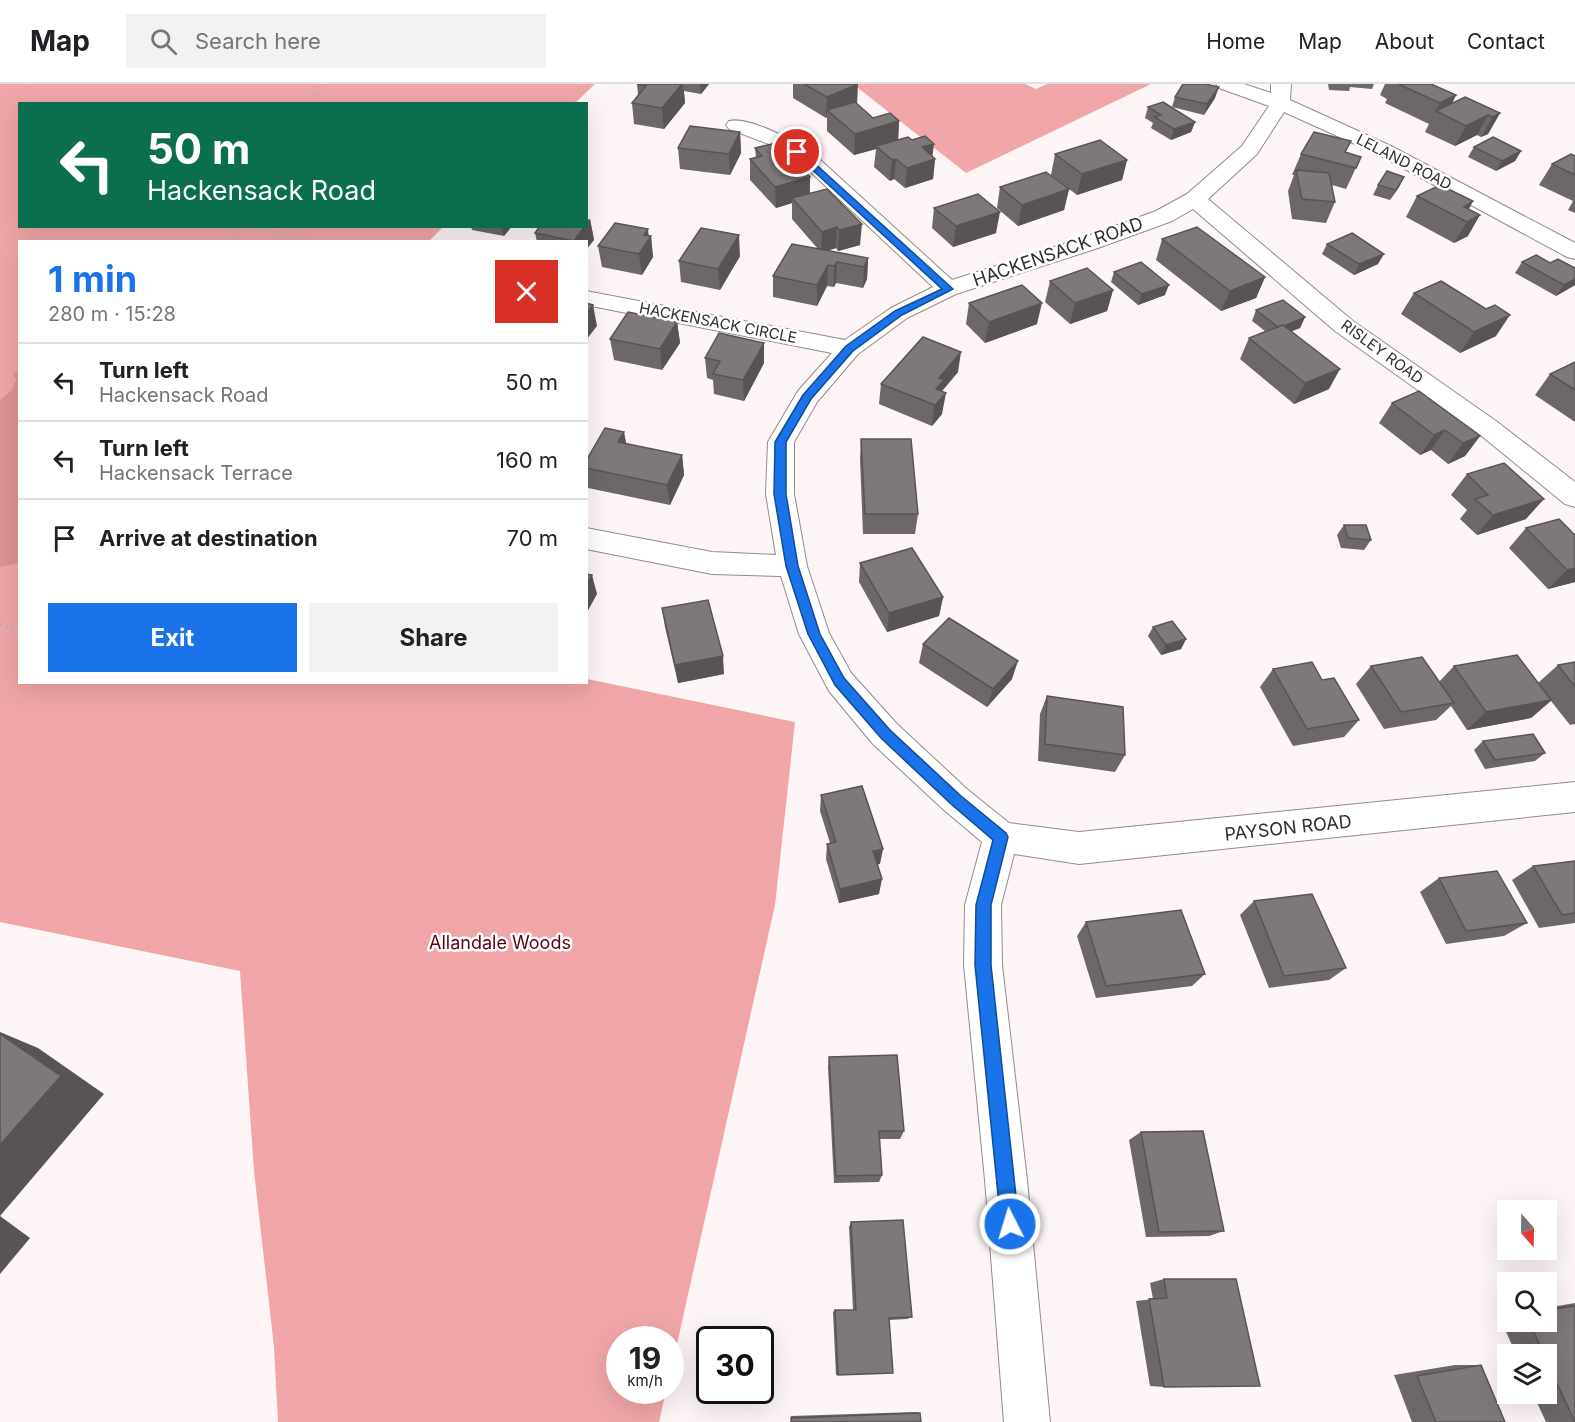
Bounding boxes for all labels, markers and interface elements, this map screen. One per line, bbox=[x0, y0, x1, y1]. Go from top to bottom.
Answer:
search box bbox=[126, 14, 546, 68]
text: Map bbox=[30, 24, 90, 58]
icon: search bbox=[147, 25, 180, 58]
text: Search here bbox=[195, 28, 321, 54]
text: Home bbox=[1206, 29, 1265, 54]
text: Map bbox=[1298, 29, 1342, 54]
text: About bbox=[1375, 29, 1434, 54]
text: Contact bbox=[1467, 29, 1545, 54]
text: 50 m bbox=[147, 123, 250, 174]
icon: left bbox=[48, 126, 126, 204]
pin bbox=[771, 126, 822, 177]
street label: LELAND ROAD bbox=[1353, 129, 1455, 194]
icon: arrive bbox=[780, 135, 813, 168]
text: Hackensack Road bbox=[147, 174, 376, 207]
street label: HACKENSACK ROAD bbox=[970, 213, 1146, 291]
text: 1 min bbox=[48, 257, 137, 301]
button: close bbox=[495, 260, 558, 323]
street label: HACKENSACK CIRCLE bbox=[638, 298, 799, 347]
text: 280 m · 15:28 bbox=[48, 302, 176, 326]
street label: RISLEY ROAD bbox=[1337, 315, 1427, 388]
text: Turn left bbox=[99, 357, 189, 383]
icon: left bbox=[48, 366, 81, 399]
text: 50 m bbox=[505, 369, 558, 395]
text: Hackensack Road bbox=[99, 383, 269, 407]
text: Turn left bbox=[99, 435, 189, 461]
icon: left bbox=[48, 444, 81, 477]
text: 160 m bbox=[496, 447, 558, 473]
text: Hackensack Terrace bbox=[99, 461, 293, 485]
icon: arrive bbox=[48, 522, 81, 555]
text: Arrive at destination bbox=[99, 525, 318, 551]
text: 70 m bbox=[507, 525, 558, 551]
button: Exit bbox=[48, 603, 297, 672]
button: Share bbox=[309, 603, 558, 672]
street label: PAYSON ROAD bbox=[1223, 810, 1352, 845]
park label: Allandale Woods bbox=[429, 932, 571, 953]
position arrow bbox=[978, 1192, 1042, 1256]
north arrow bbox=[1497, 1200, 1557, 1260]
map controls bbox=[1497, 1200, 1557, 1404]
button: search bbox=[1497, 1272, 1557, 1332]
speed limit sign: 30 bbox=[696, 1326, 774, 1404]
text: 19 bbox=[629, 1340, 661, 1376]
button: layers bbox=[1497, 1344, 1557, 1404]
text: km/h bbox=[627, 1371, 663, 1390]

